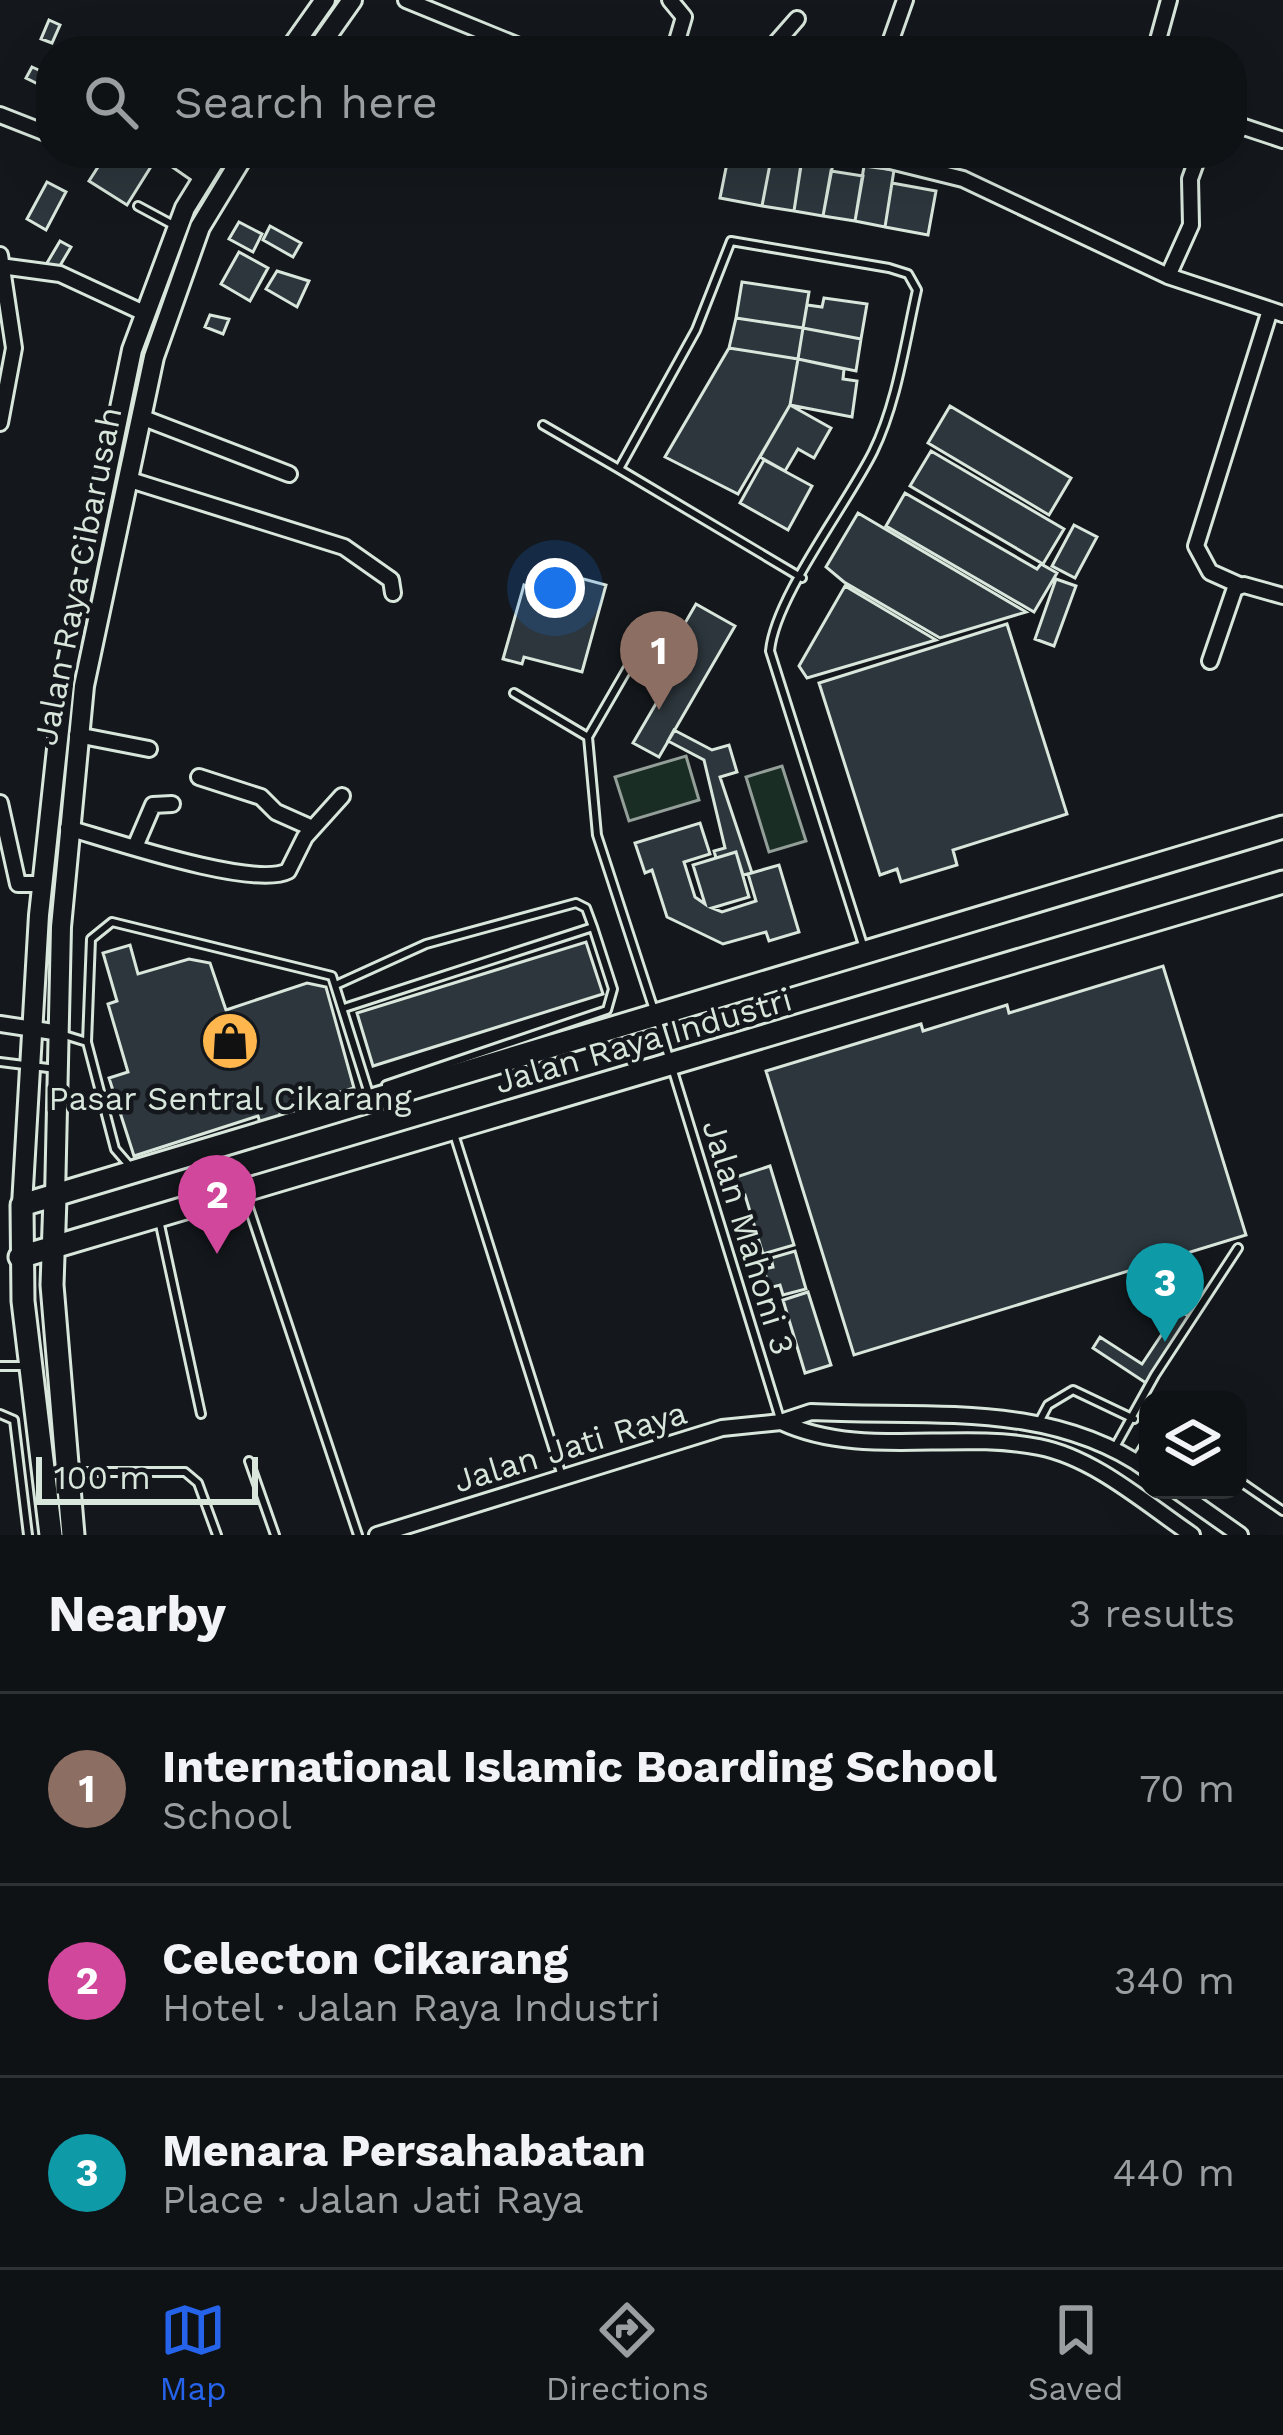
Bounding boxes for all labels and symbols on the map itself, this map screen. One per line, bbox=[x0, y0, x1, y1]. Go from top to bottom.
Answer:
street label: Jalan Raya Cibarusah bbox=[26, 404, 129, 749]
your location bbox=[525, 558, 585, 618]
pin: 1 bbox=[620, 611, 698, 710]
street label: Jalan Raya Industri bbox=[490, 979, 796, 1102]
shop icon: Pasar Sentral Cikarang bbox=[199, 1010, 261, 1072]
place label: Pasar Sentral Cikarang bbox=[48, 1079, 412, 1118]
street label: Jalan Mahoni 3 bbox=[694, 1115, 803, 1359]
pin: 2 bbox=[178, 1155, 256, 1254]
pin: 3 bbox=[1126, 1243, 1204, 1342]
street label: Jalan Jati Raya bbox=[449, 1393, 691, 1500]
scale bar bbox=[36, 1451, 258, 1504]

